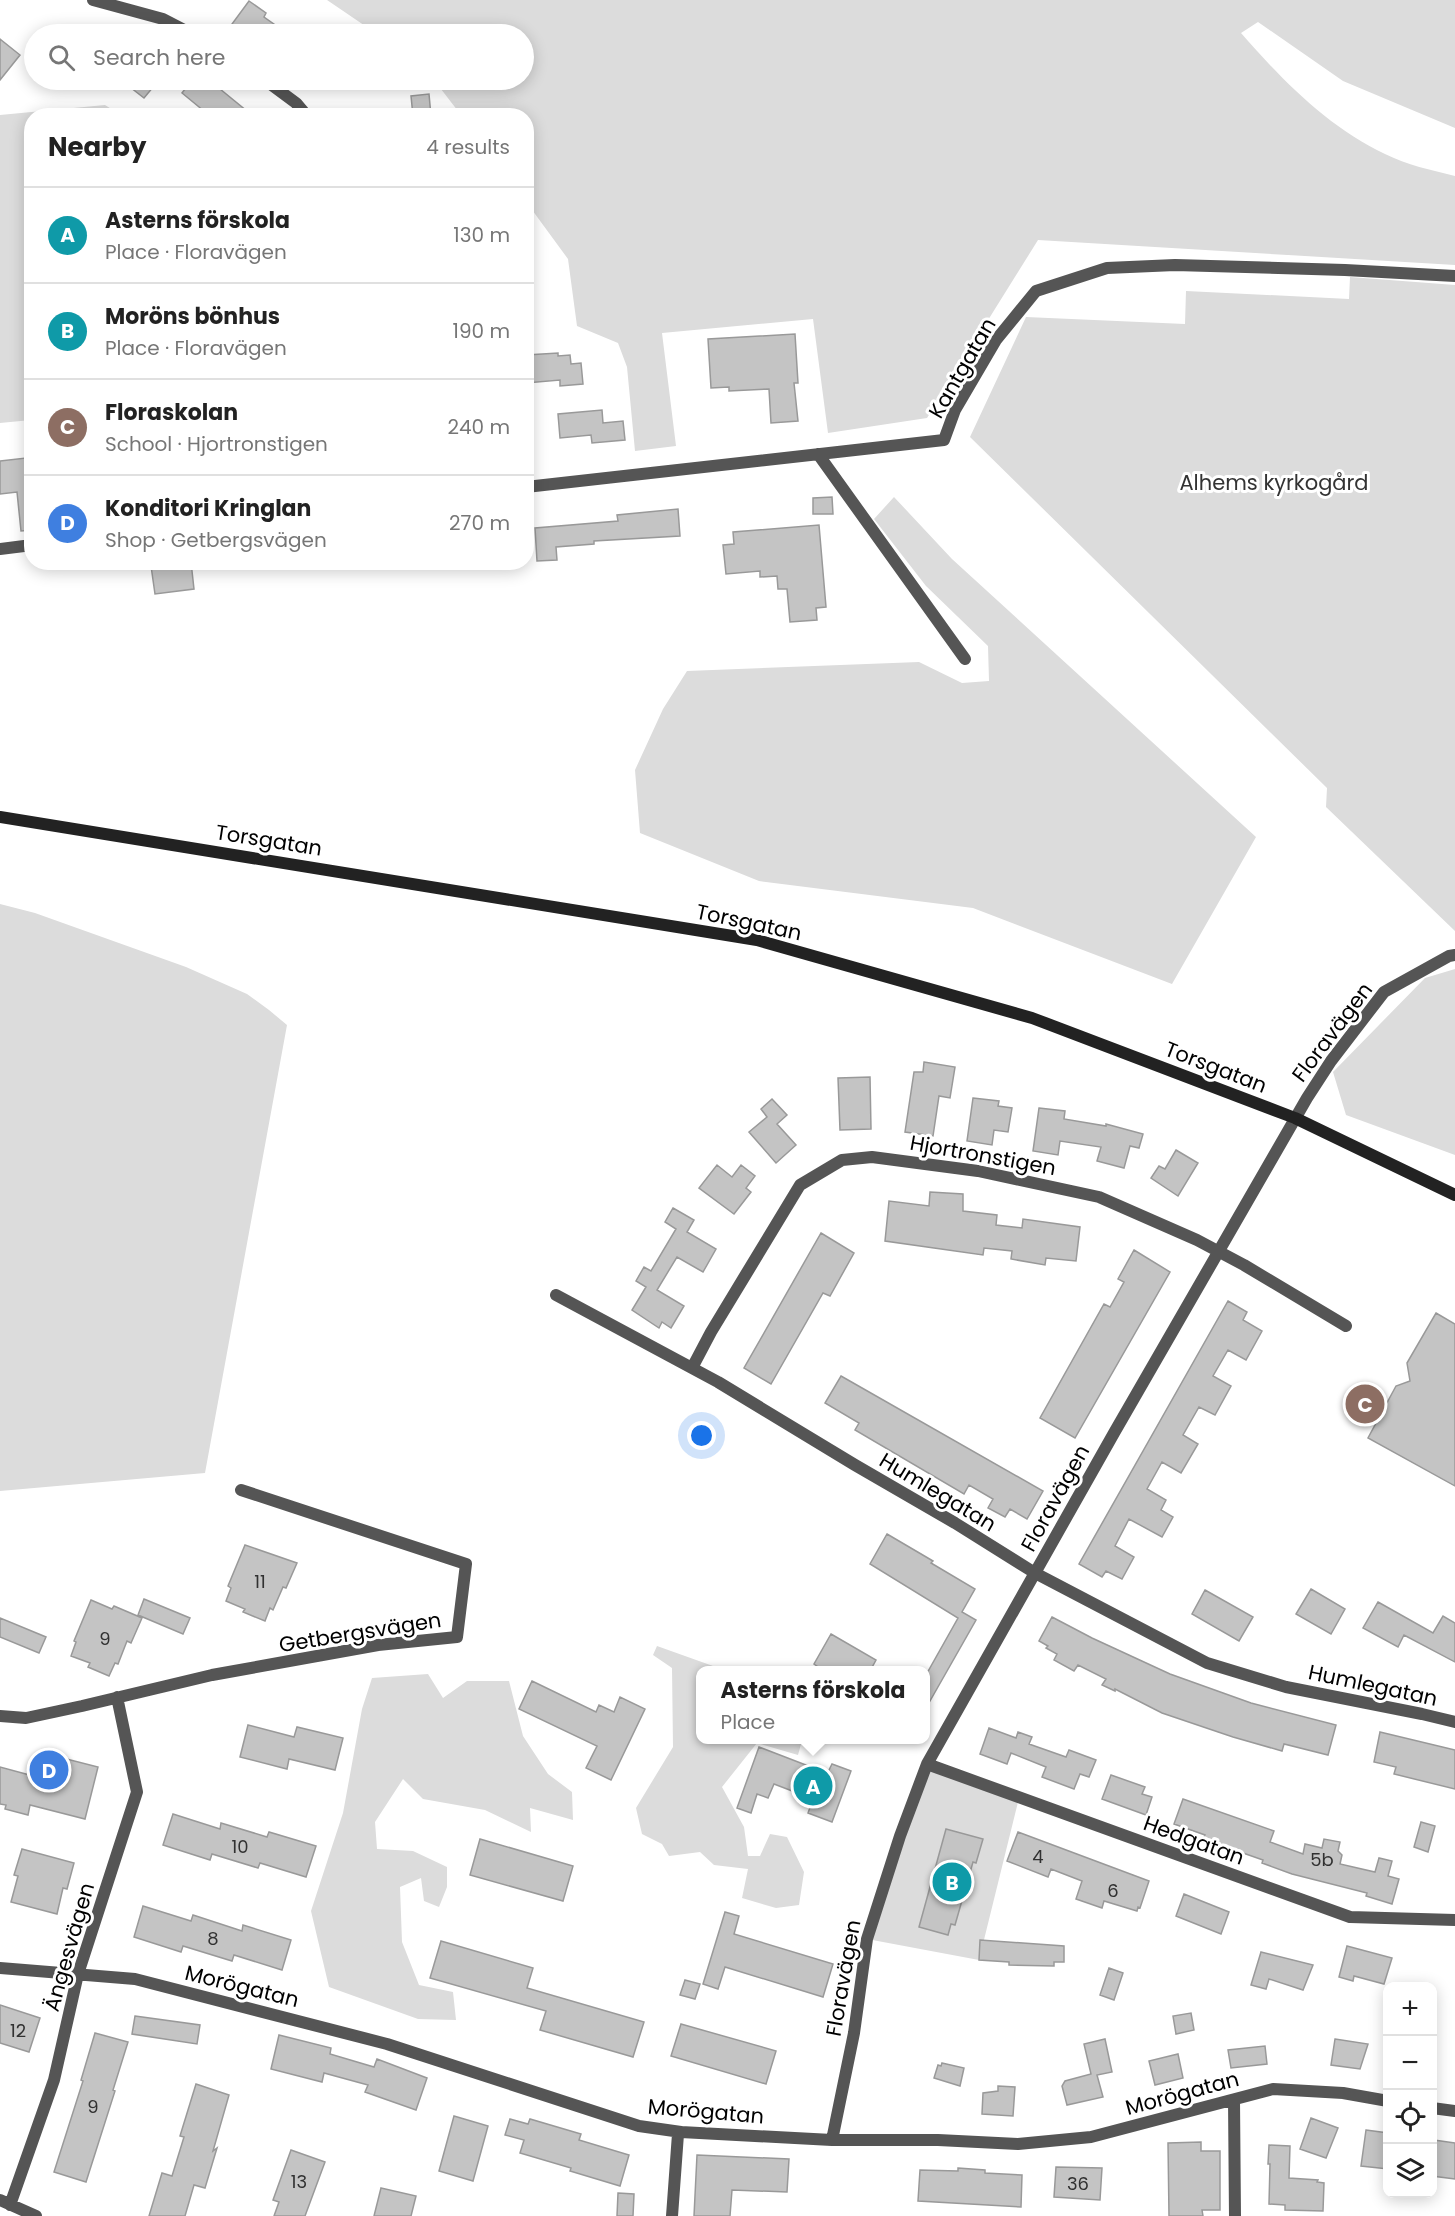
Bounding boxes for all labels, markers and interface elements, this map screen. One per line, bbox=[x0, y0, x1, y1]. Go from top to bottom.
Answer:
search box bbox=[24, 24, 534, 90]
icon: search bbox=[45, 41, 78, 74]
text: Search here bbox=[93, 42, 226, 73]
text: Nearby bbox=[48, 129, 146, 165]
text: 4 results bbox=[426, 133, 510, 161]
text: Asterns förskola bbox=[105, 205, 290, 236]
text: A bbox=[60, 221, 75, 249]
text: 130 m bbox=[453, 221, 510, 249]
text: Place · Floravägen bbox=[105, 238, 287, 266]
text: Moröns bönhus bbox=[105, 301, 280, 332]
street label: Kantgatan bbox=[922, 312, 1002, 424]
text: B bbox=[61, 317, 74, 345]
text: 190 m bbox=[453, 317, 510, 345]
text: Place · Floravägen bbox=[105, 334, 287, 362]
text: Floraskolan bbox=[105, 397, 238, 428]
text: C bbox=[60, 413, 75, 441]
text: 240 m bbox=[447, 413, 510, 441]
text: School · Hjortronstigen bbox=[105, 430, 328, 458]
park label: Alhems kyrkogård bbox=[1179, 468, 1369, 497]
text: Konditori Kringlan bbox=[105, 493, 311, 524]
text: D bbox=[60, 509, 75, 537]
text: 270 m bbox=[449, 509, 510, 537]
text: Shop · Getbergsvägen bbox=[105, 526, 327, 554]
street label: Torsgatan bbox=[214, 817, 324, 863]
street label: Torsgatan bbox=[694, 897, 804, 947]
street label: Floravägen bbox=[1285, 976, 1379, 1088]
street label: Torsgatan bbox=[1161, 1034, 1271, 1100]
street label: Hjortronstigen bbox=[908, 1128, 1058, 1182]
pin: C bbox=[1346, 1382, 1384, 1426]
your location bbox=[687, 1421, 716, 1450]
street label: Floravägen bbox=[1014, 1439, 1096, 1557]
street label: Humlegatan bbox=[874, 1446, 1002, 1538]
house number: 11 bbox=[254, 1569, 266, 1594]
street label: Getbergsvägen bbox=[277, 1605, 443, 1659]
house number: 9 bbox=[99, 1626, 111, 1651]
street label: Humlegatan bbox=[1306, 1657, 1440, 1713]
popup bbox=[696, 1666, 930, 1744]
text: Asterns förskola bbox=[721, 1675, 905, 1706]
text: Place bbox=[721, 1708, 775, 1736]
pin: D bbox=[29, 1748, 68, 1792]
pin: A bbox=[794, 1764, 832, 1808]
street label: Hedgatan bbox=[1140, 1808, 1248, 1872]
house number: 10 bbox=[231, 1834, 249, 1859]
house number: 4 bbox=[1032, 1844, 1044, 1869]
house number: 5b bbox=[1310, 1847, 1334, 1872]
pin: B bbox=[932, 1860, 972, 1904]
house number: 6 bbox=[1107, 1878, 1119, 1903]
street label: Ängesvägen bbox=[37, 1879, 101, 2015]
street label: Floravägen bbox=[818, 1917, 868, 2039]
house number: 8 bbox=[207, 1926, 219, 1951]
street label: Morögatan bbox=[182, 1958, 302, 2014]
map controls bbox=[1383, 1982, 1437, 2198]
button: + bbox=[1383, 1982, 1437, 2036]
house number: 12 bbox=[10, 2018, 26, 2043]
button: − bbox=[1383, 2036, 1437, 2090]
street label: Morögatan bbox=[1122, 2064, 1242, 2122]
button: locate bbox=[1383, 2090, 1437, 2144]
street label: Morögatan bbox=[647, 2091, 765, 2131]
house number: 9 bbox=[87, 2094, 99, 2119]
button: layers bbox=[1383, 2144, 1437, 2198]
house number: 13 bbox=[291, 2169, 307, 2194]
house number: 36 bbox=[1067, 2171, 1089, 2196]

